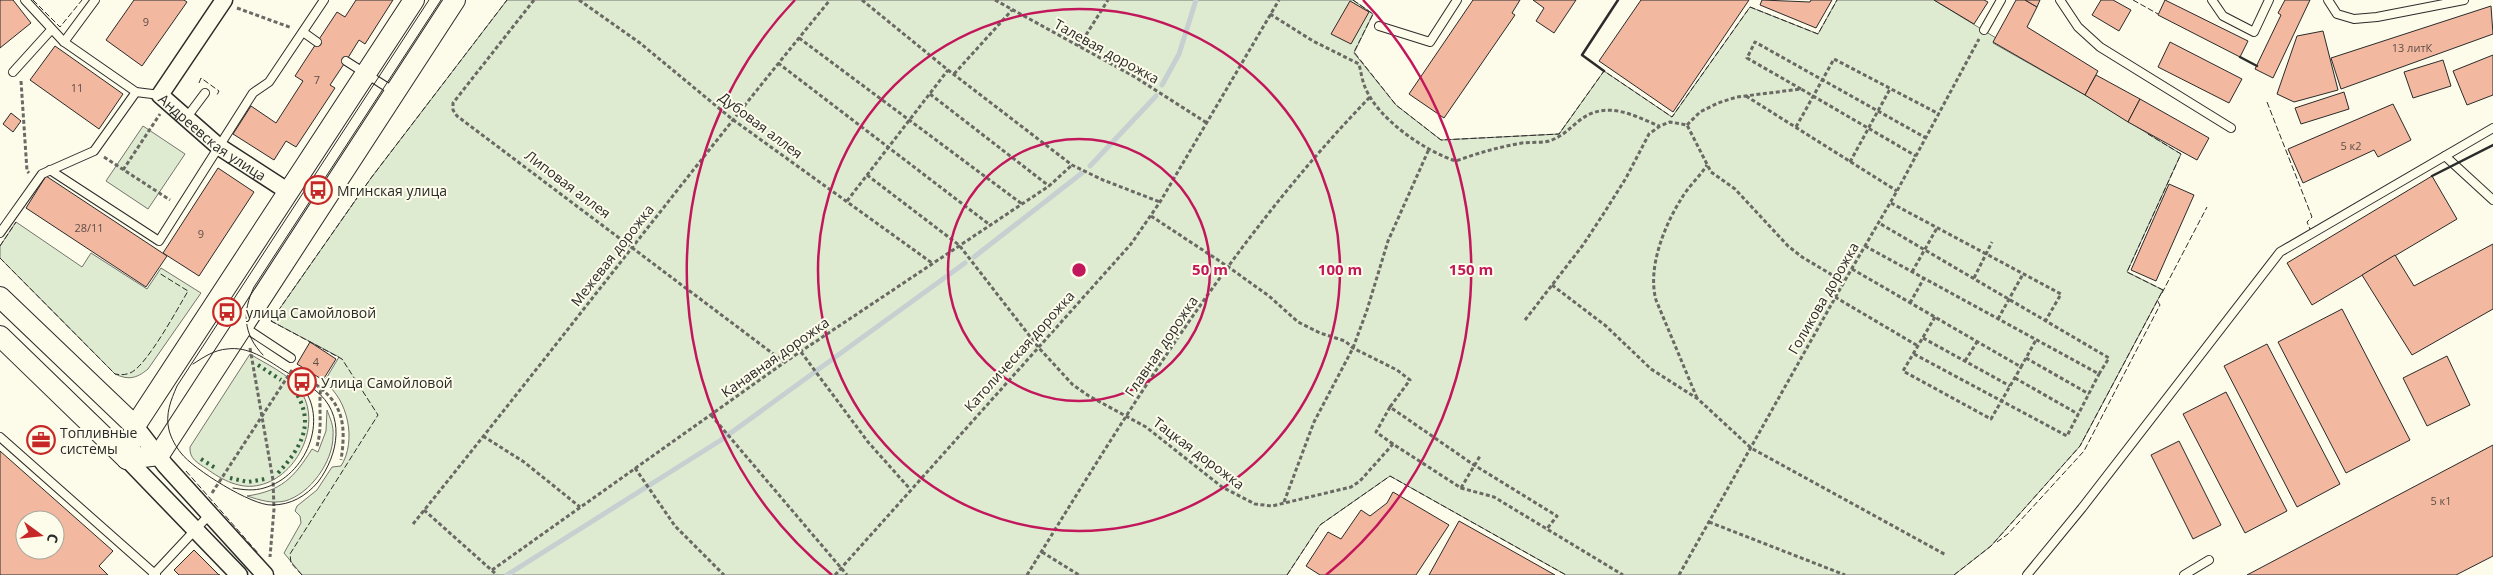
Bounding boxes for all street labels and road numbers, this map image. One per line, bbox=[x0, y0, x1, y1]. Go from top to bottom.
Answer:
street label: Талевая дорожка bbox=[1051, 14, 1163, 88]
street label: Дубовая аллея bbox=[715, 87, 807, 163]
street label: Андреевская улица bbox=[155, 89, 270, 184]
street label: Липовая аллея bbox=[521, 146, 615, 222]
street label: Межевая дорожка bbox=[566, 200, 658, 310]
street label: Голикова дорожка bbox=[1783, 238, 1863, 358]
street label: Католическая дорожка bbox=[960, 287, 1078, 415]
street label: Главная дорожка bbox=[1120, 292, 1202, 400]
street label: Канавная дорожка bbox=[717, 313, 833, 401]
street label: Тацкая дорожка bbox=[1150, 412, 1248, 494]

